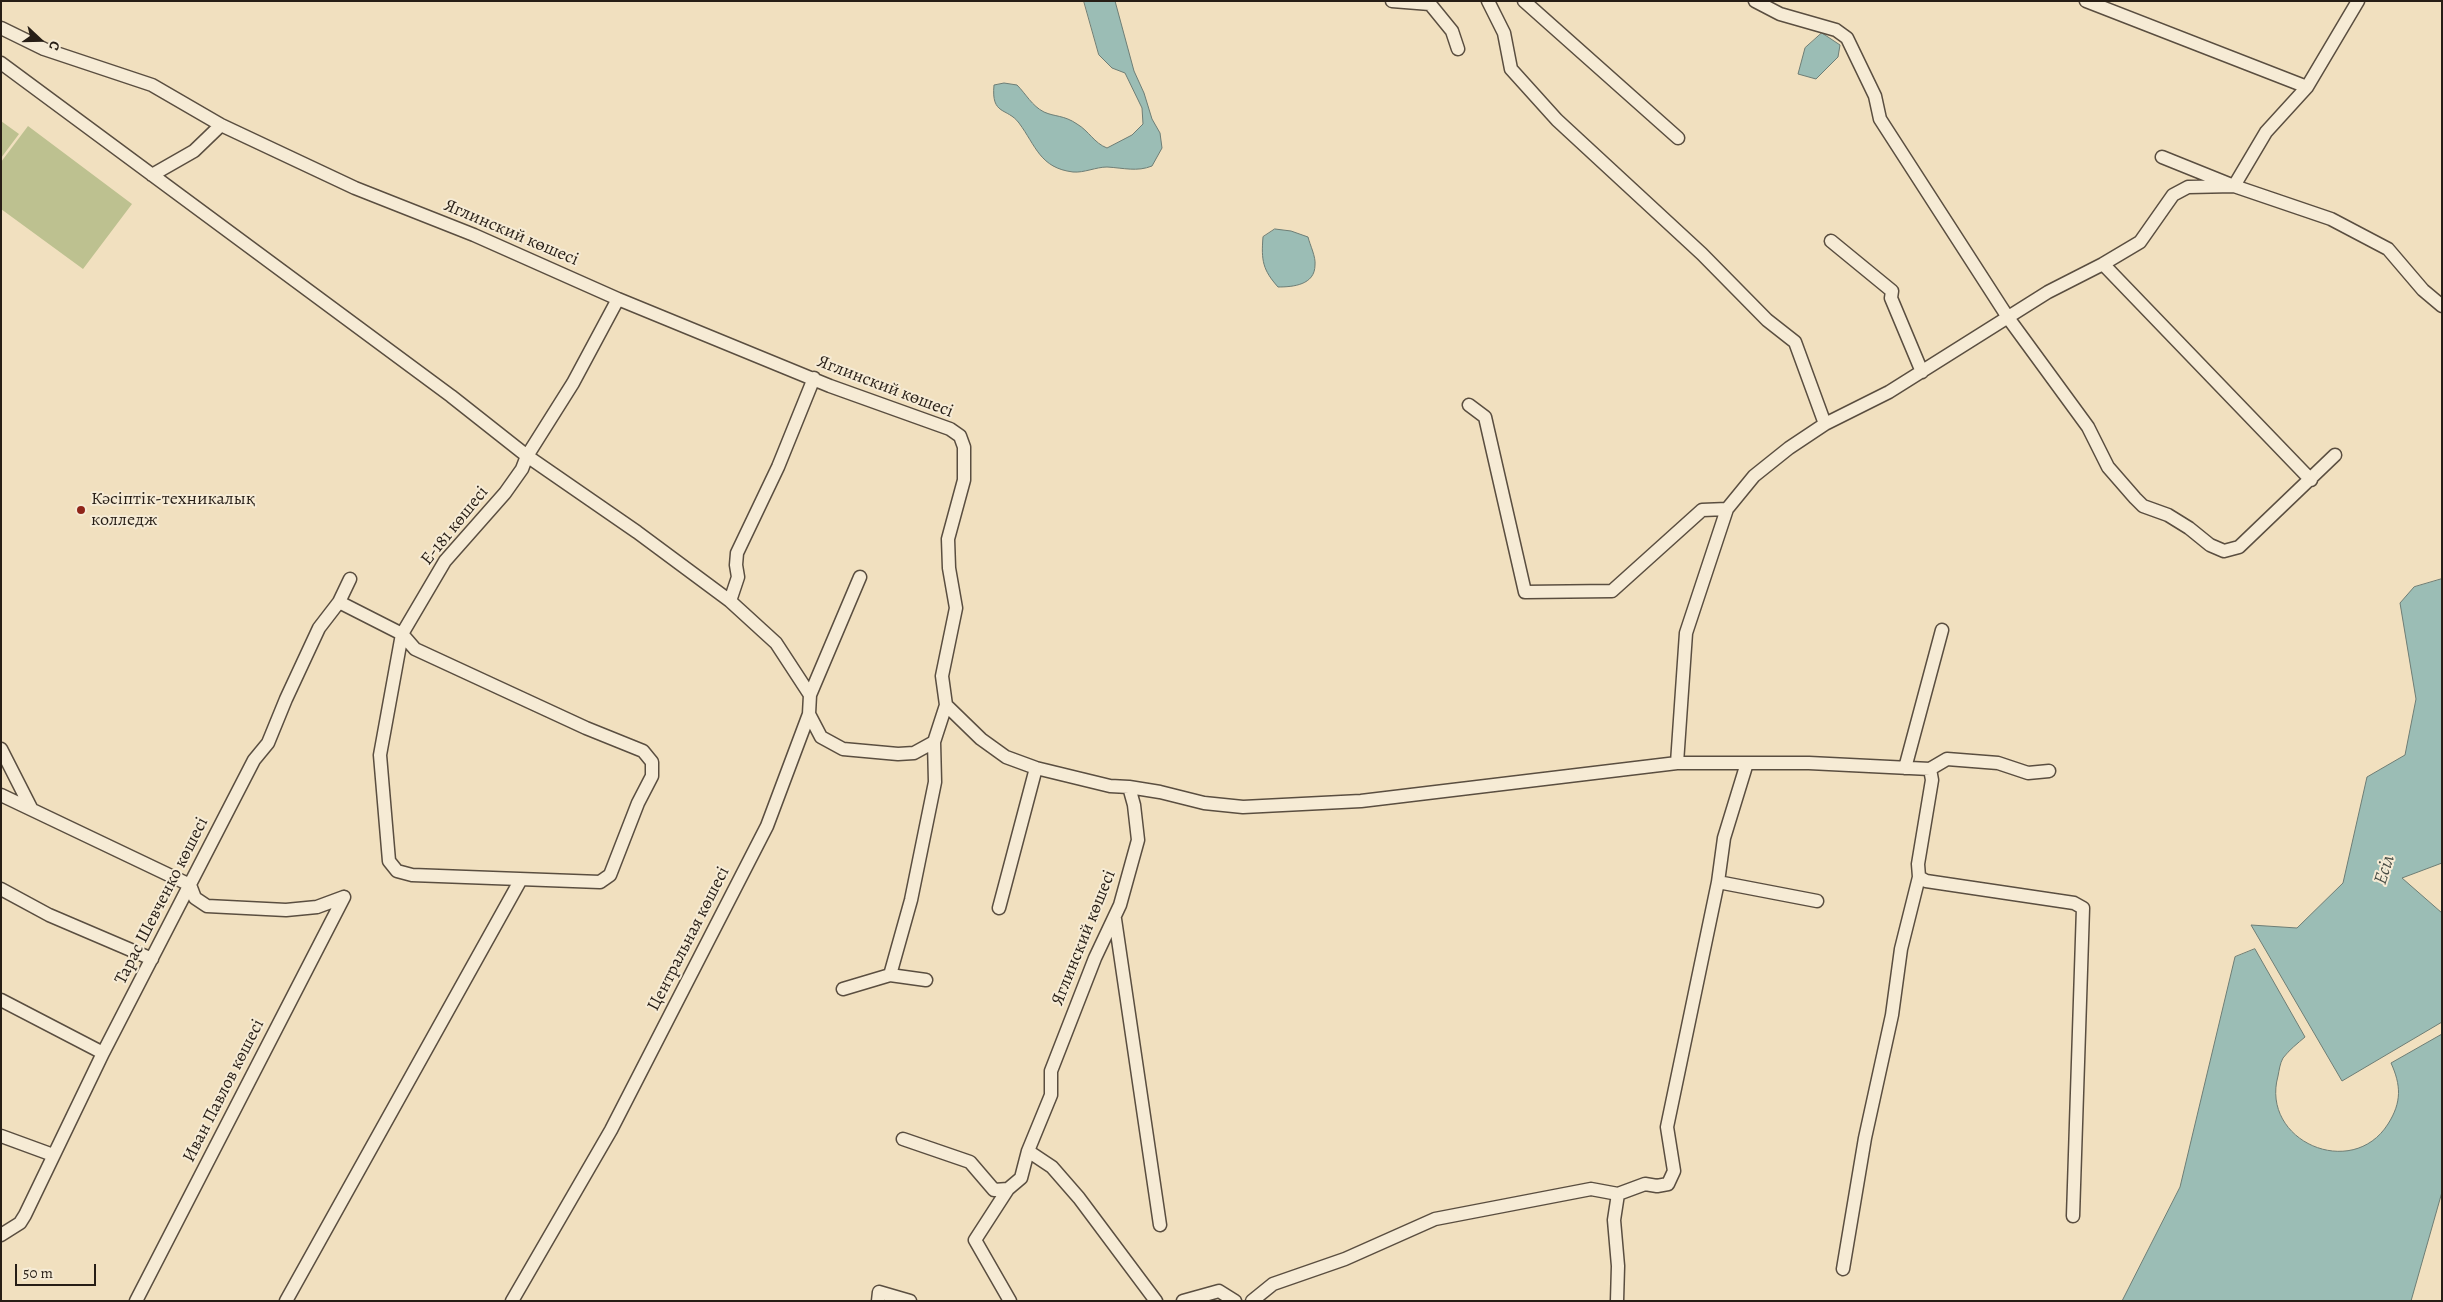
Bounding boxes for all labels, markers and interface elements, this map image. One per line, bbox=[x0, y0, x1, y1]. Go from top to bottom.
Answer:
north arrow bbox=[15, 15, 65, 65]
text: С bbox=[44, 38, 65, 53]
street label: Яглинский көшесі bbox=[440, 195, 582, 271]
street label: Яглинский көшесі bbox=[814, 351, 956, 423]
street label: Е-181 көшесі bbox=[417, 482, 493, 570]
place label: Кәсіптік-техникалық колледж bbox=[91, 489, 255, 532]
marker: Кәсіптік-техникалық колледж bbox=[75, 504, 87, 516]
street label: Тарас Шевченко көшесі bbox=[110, 814, 214, 988]
water label: Есіл bbox=[2370, 852, 2400, 888]
street label: Центральная көшесі bbox=[643, 863, 735, 1015]
street label: Яглинский көшесі bbox=[1047, 867, 1121, 1009]
street label: Иван Павлов көшесі bbox=[179, 1016, 269, 1166]
scale bar bbox=[18, 1254, 99, 1286]
text: 50 m bbox=[23, 1263, 53, 1283]

